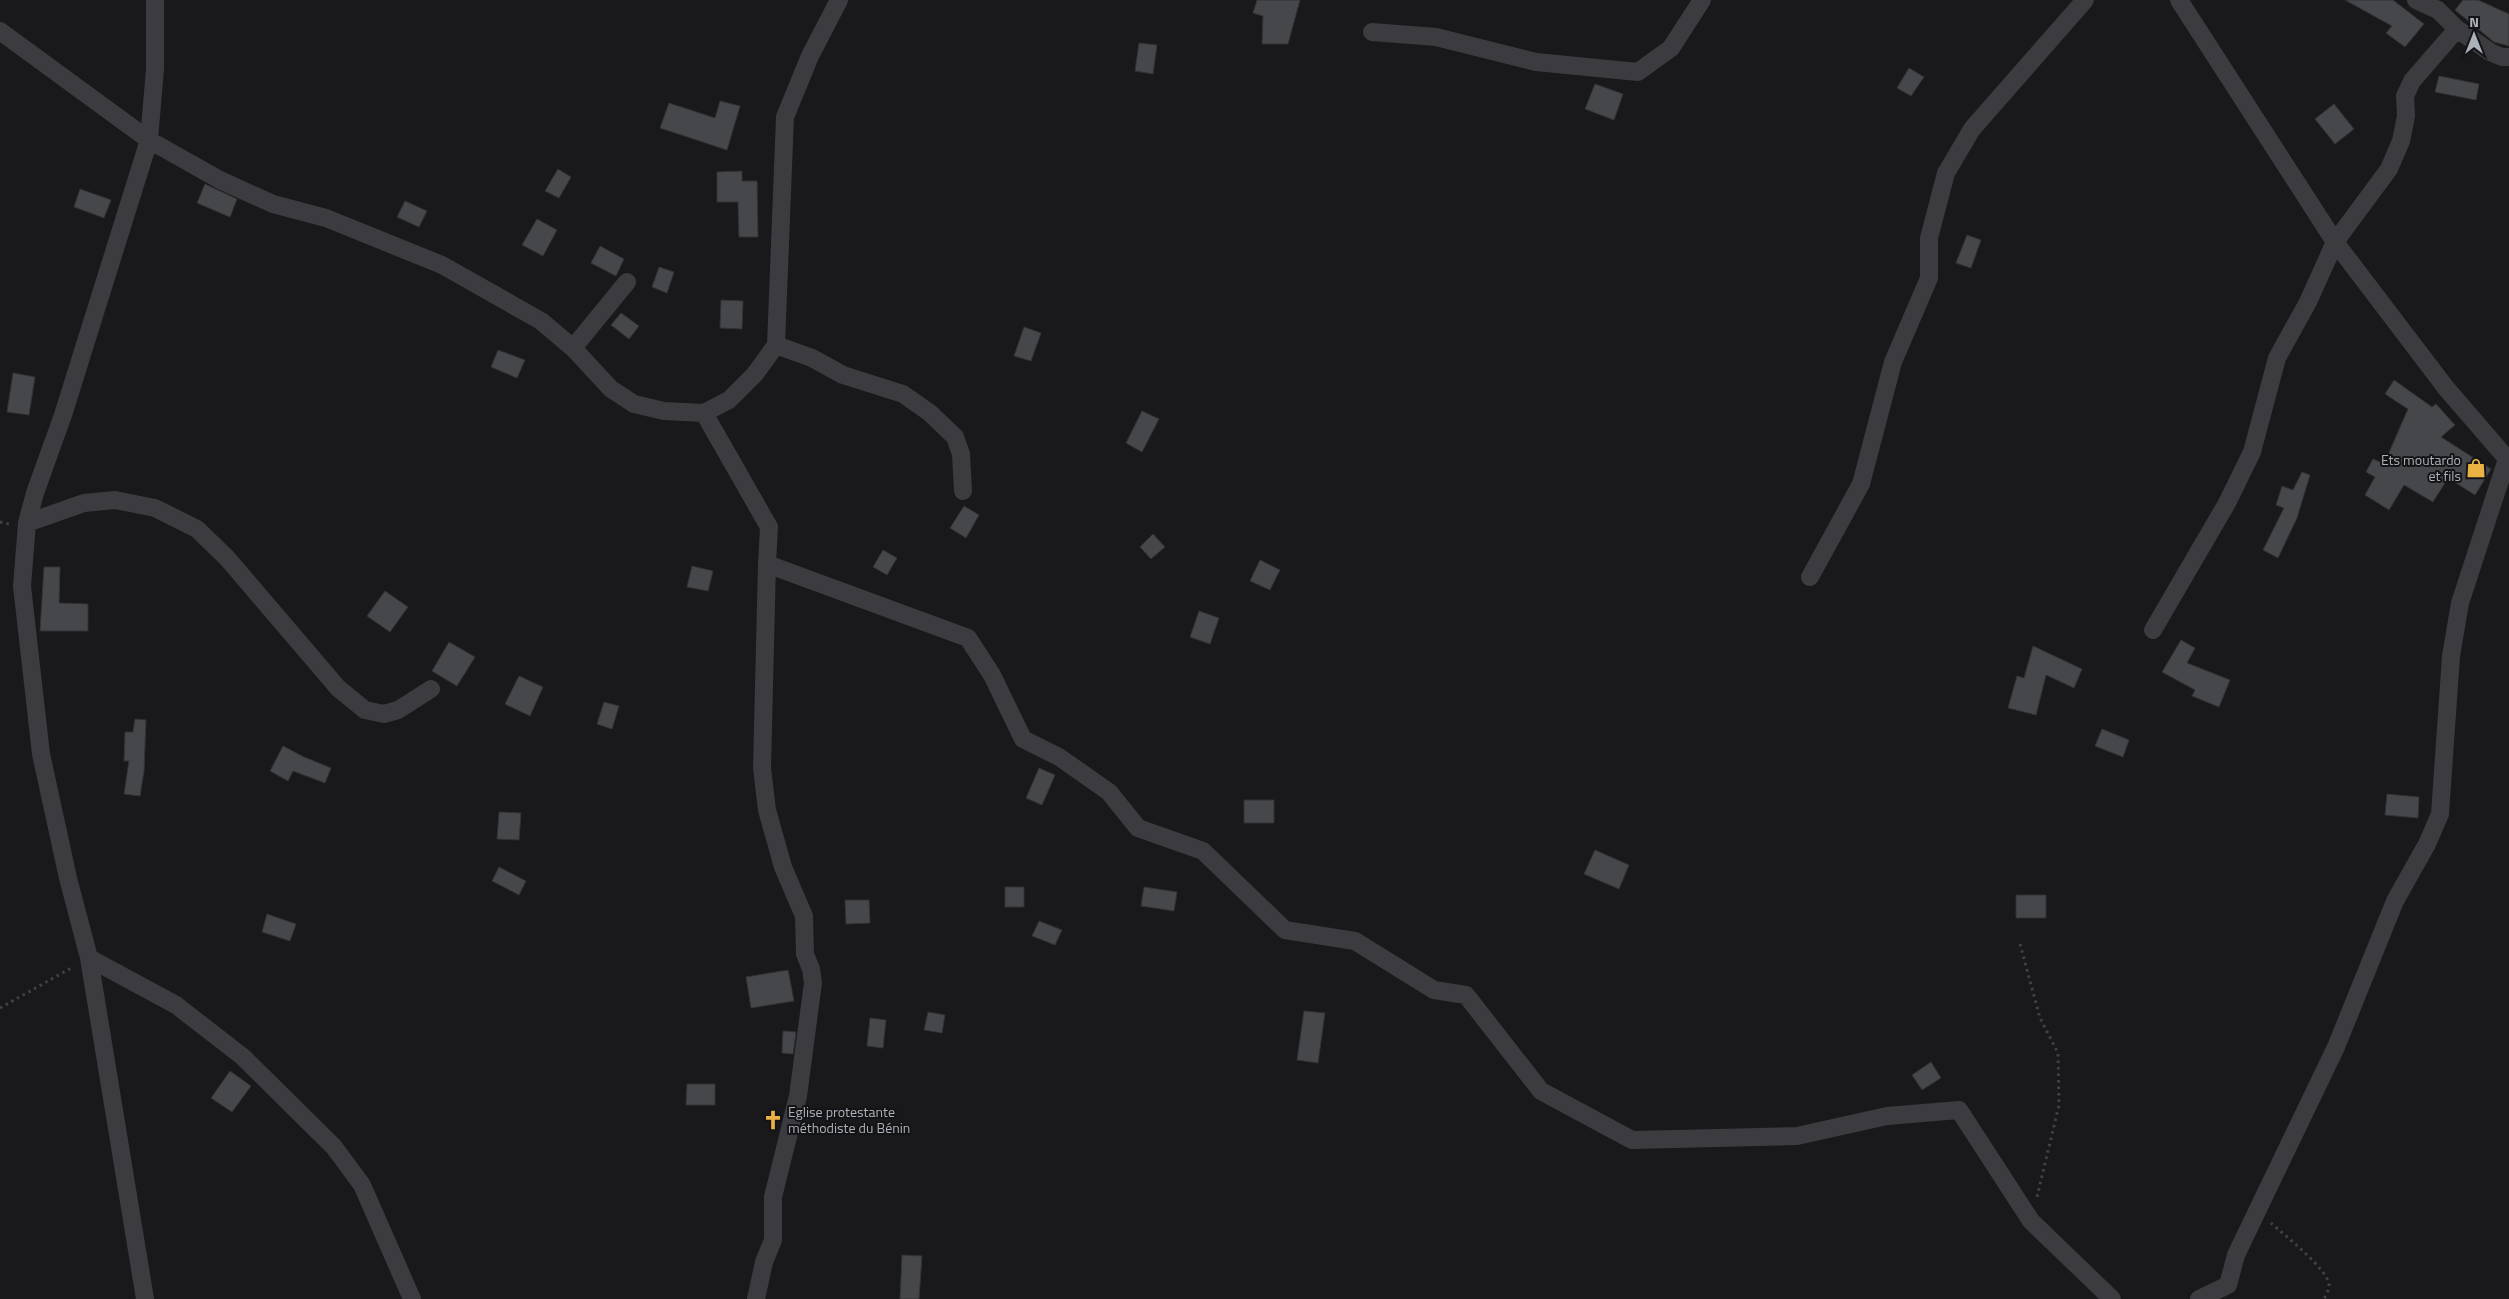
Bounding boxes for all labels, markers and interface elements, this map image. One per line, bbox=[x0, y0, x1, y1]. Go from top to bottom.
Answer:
north arrow bbox=[2449, 10, 2499, 60]
text: N bbox=[2469, 11, 2479, 32]
place label: Ets moutardo et fils bbox=[2381, 449, 2461, 486]
shop icon: Ets moutardo et fils bbox=[2465, 457, 2487, 479]
place label: Eglise protestante méthodiste du Bénin bbox=[788, 1101, 910, 1138]
church icon: Eglise protestante méthodiste du Bénin bbox=[762, 1109, 784, 1131]

